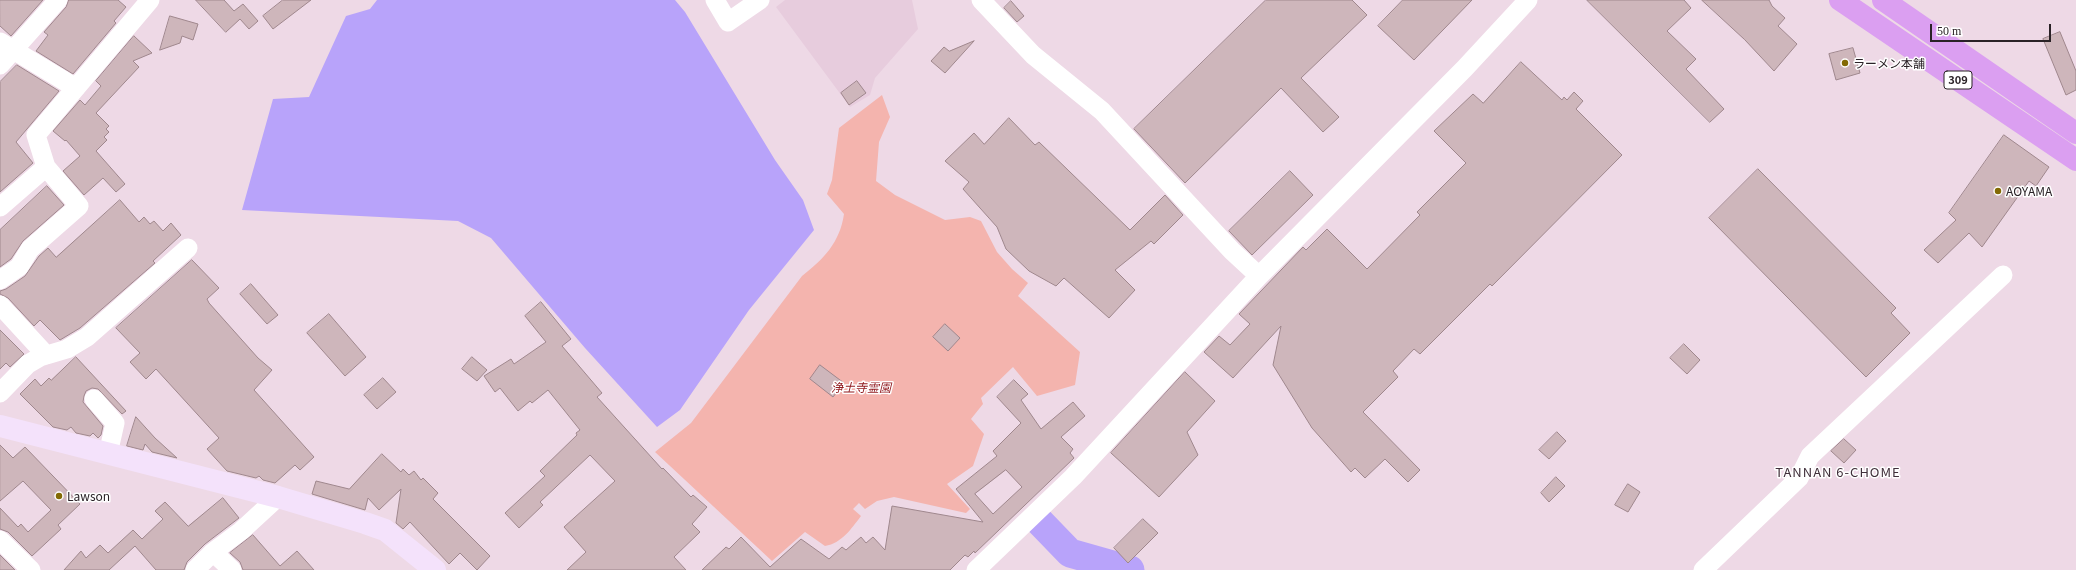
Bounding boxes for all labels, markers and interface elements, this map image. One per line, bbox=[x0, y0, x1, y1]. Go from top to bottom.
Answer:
scale bar bbox=[1932, 16, 2053, 42]
text: 50 m bbox=[1937, 24, 1961, 38]
place label: ラーメン本舗 bbox=[1853, 56, 1925, 70]
marker: ラーメン本舗 bbox=[1840, 58, 1850, 68]
road number: 309 bbox=[1944, 71, 1972, 89]
place label: AOYAMA bbox=[2006, 184, 2052, 198]
marker: AOYAMA bbox=[1993, 186, 2003, 196]
park label: 浄土寺霊園 bbox=[831, 380, 891, 394]
district label: TANNAN 6-CHOME bbox=[1775, 464, 1901, 480]
place label: Lawson bbox=[67, 489, 110, 503]
marker: Lawson bbox=[54, 491, 64, 501]

